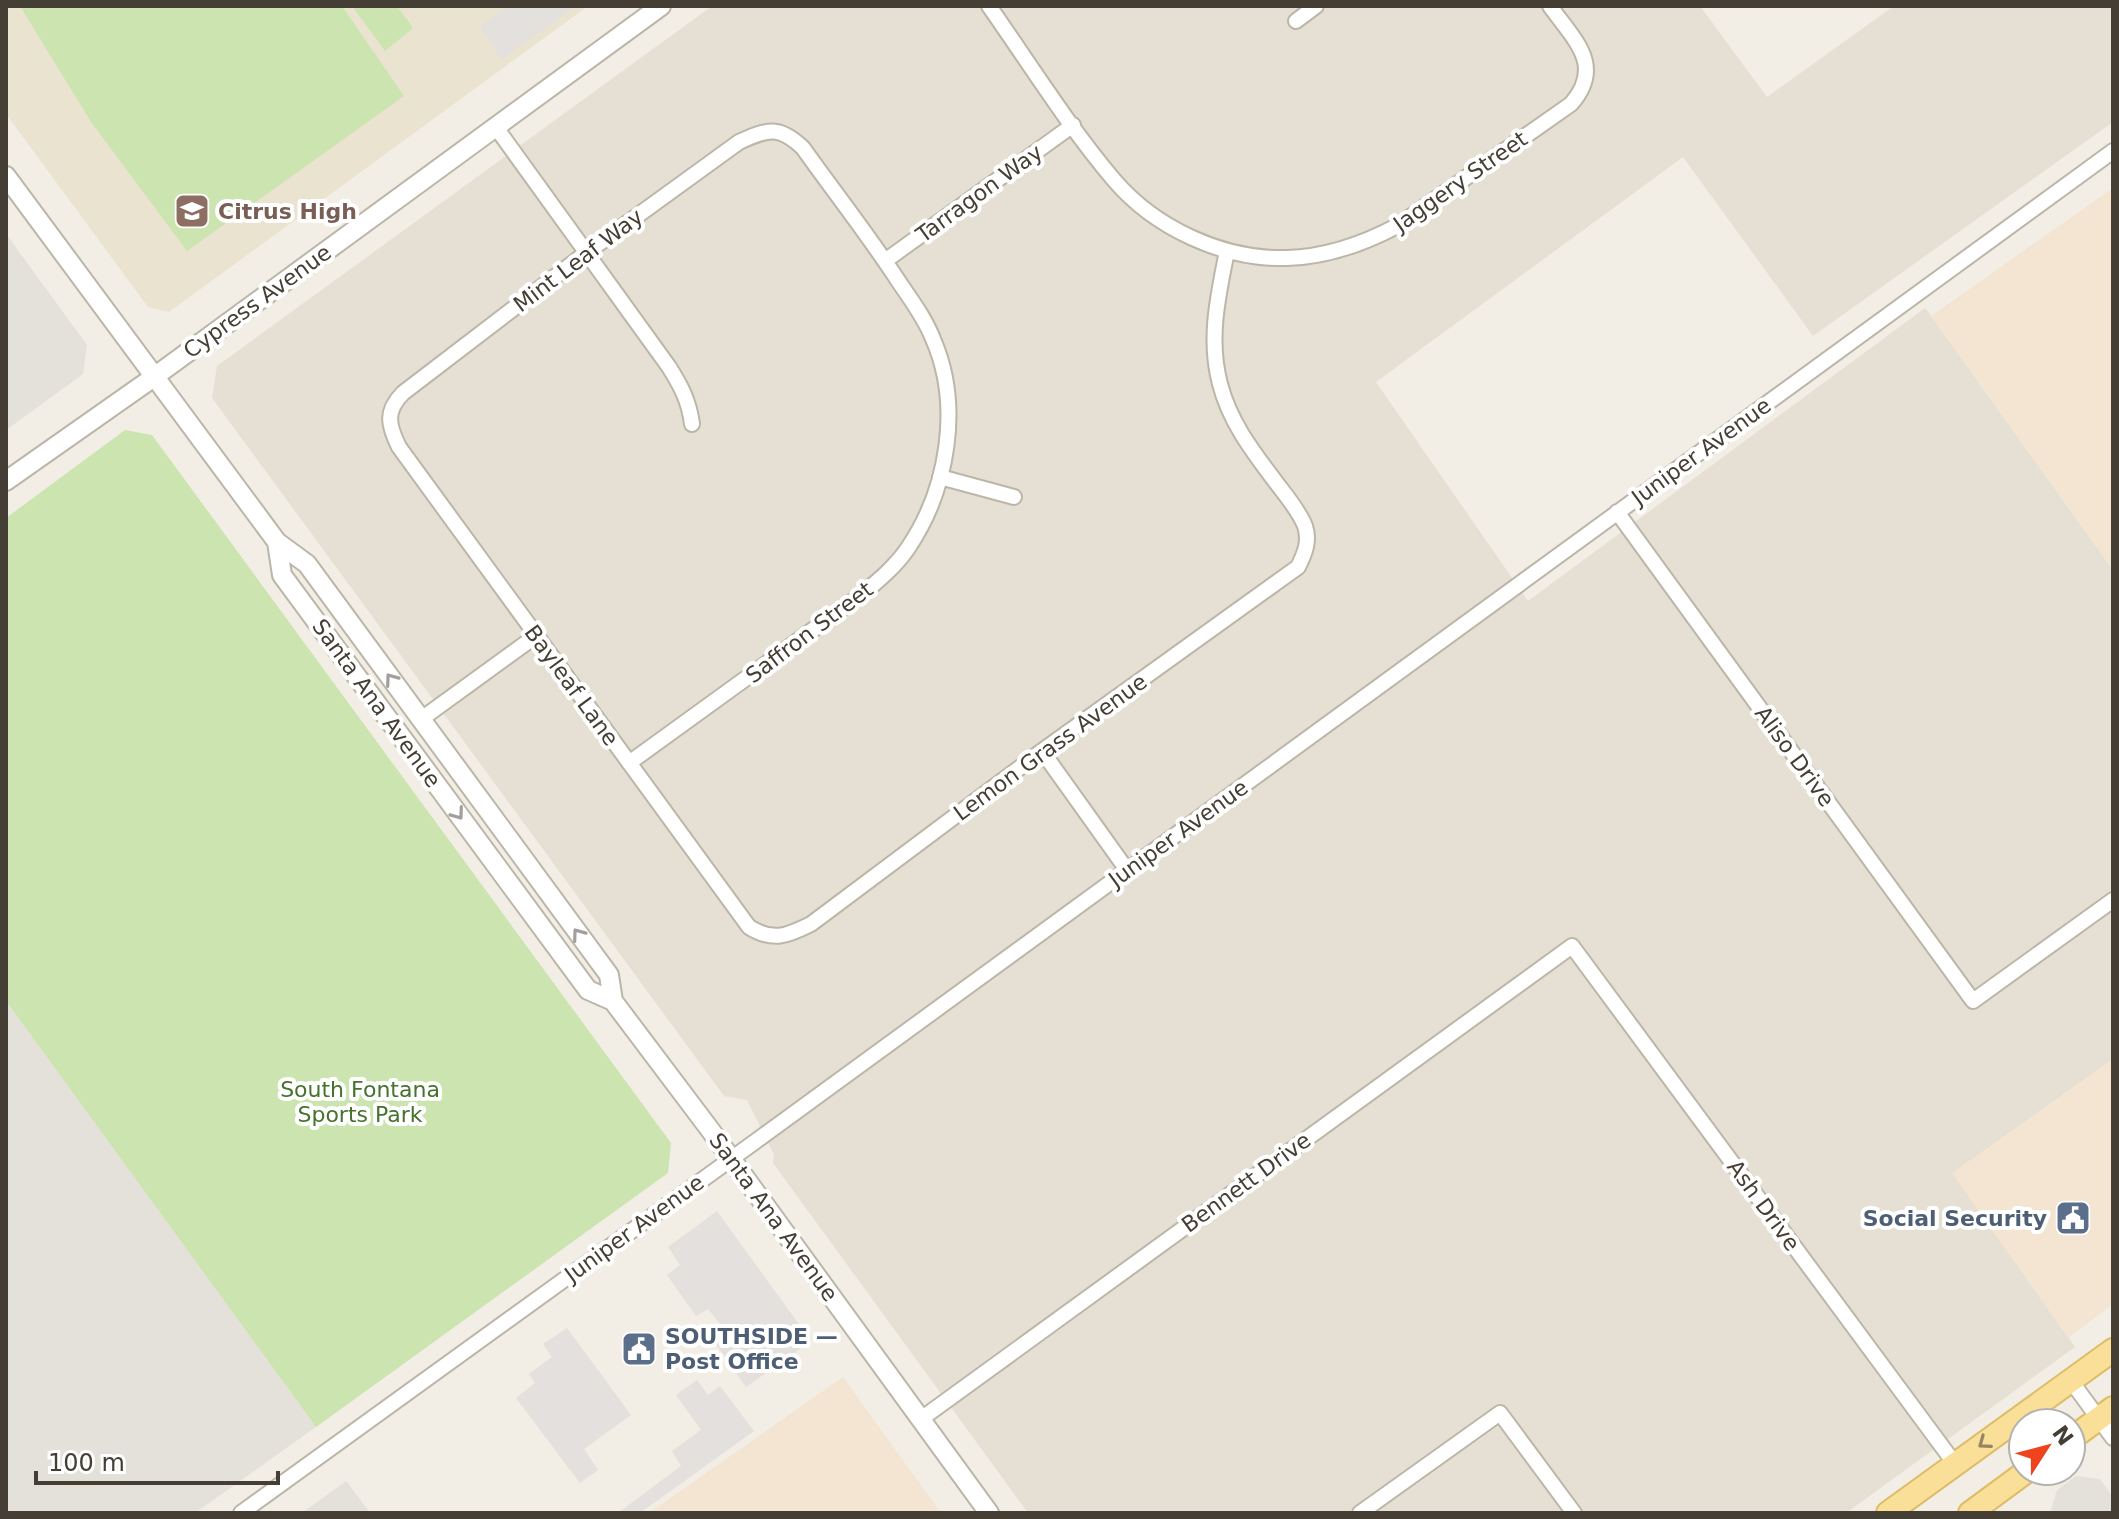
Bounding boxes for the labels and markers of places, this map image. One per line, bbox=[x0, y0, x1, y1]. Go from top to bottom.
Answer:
school or university icon: Citrus High bbox=[173, 192, 211, 230]
place label: Citrus High bbox=[218, 199, 357, 224]
public building icon: Social Security bbox=[2054, 1199, 2092, 1237]
place label: Social Security bbox=[1863, 1206, 2047, 1231]
place label: SOUTHSIDE — Post Office bbox=[665, 1324, 838, 1374]
public building icon: SOUTHSIDE — Post Office bbox=[620, 1330, 658, 1368]

